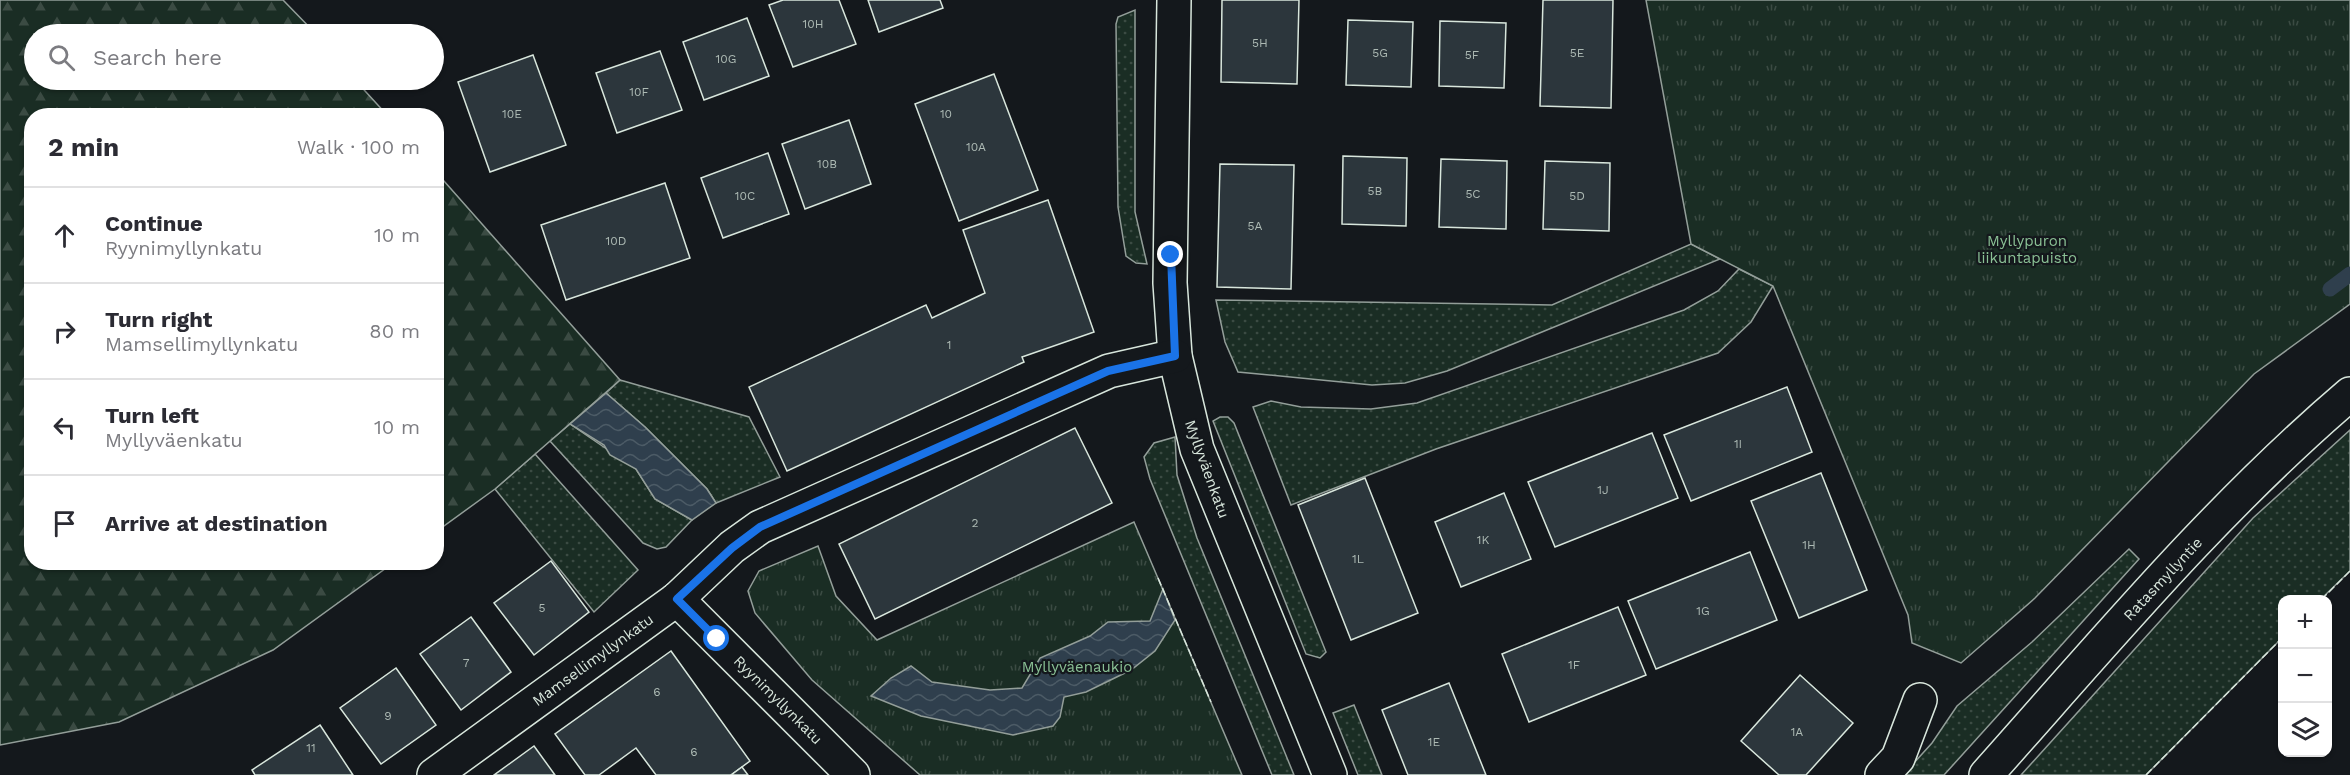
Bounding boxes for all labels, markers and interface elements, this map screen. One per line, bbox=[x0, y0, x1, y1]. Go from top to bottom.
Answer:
house number: 10H bbox=[803, 17, 823, 31]
search box bbox=[24, 24, 444, 90]
house number: 5H bbox=[1252, 36, 1268, 50]
icon: search bbox=[45, 41, 78, 74]
text: Search here bbox=[93, 45, 222, 70]
house number: 5G bbox=[1372, 46, 1388, 60]
house number: 5E bbox=[1570, 46, 1585, 60]
house number: 5F bbox=[1465, 48, 1479, 62]
house number: 10G bbox=[716, 52, 736, 66]
house number: 10F bbox=[629, 85, 649, 99]
house number: 10E bbox=[502, 107, 522, 121]
house number: 10 bbox=[940, 107, 952, 121]
text: 2 min bbox=[48, 132, 119, 162]
text: Walk · 100 m bbox=[297, 135, 420, 159]
house number: 10A bbox=[966, 140, 986, 154]
house number: 10B bbox=[817, 157, 837, 171]
house number: 5B bbox=[1368, 184, 1383, 198]
house number: 5C bbox=[1465, 187, 1481, 201]
house number: 10C bbox=[735, 189, 755, 203]
house number: 5D bbox=[1569, 189, 1585, 203]
text: Continue bbox=[105, 211, 203, 236]
icon: ahead bbox=[48, 219, 81, 252]
house number: 5A bbox=[1248, 219, 1263, 233]
text: 10 m bbox=[374, 223, 420, 247]
park label: Myllypuron liikuntapuisto bbox=[1977, 232, 2077, 267]
house number: 10D bbox=[606, 234, 626, 248]
text: Ryynimyllynkatu bbox=[105, 236, 262, 260]
route end bbox=[1157, 241, 1183, 267]
text: Turn right bbox=[105, 307, 212, 332]
icon: right bbox=[48, 315, 81, 348]
text: 80 m bbox=[369, 319, 420, 343]
text: Mamsellimyllynkatu bbox=[105, 332, 298, 356]
house number: 1 bbox=[947, 338, 951, 352]
text: Turn left bbox=[105, 403, 199, 428]
icon: left bbox=[48, 411, 81, 444]
text: 10 m bbox=[374, 415, 420, 439]
street label: Myllyväenkatu bbox=[1181, 417, 1233, 521]
text: Myllyväenkatu bbox=[105, 428, 243, 452]
house number: 1I bbox=[1734, 437, 1742, 451]
house number: 1J bbox=[1597, 483, 1609, 497]
icon: arrive bbox=[48, 507, 81, 540]
text: Arrive at destination bbox=[105, 511, 328, 536]
house number: 2 bbox=[972, 516, 979, 530]
house number: 1K bbox=[1477, 533, 1489, 547]
street label: Ratasmyllyntie bbox=[2120, 534, 2206, 624]
house number: 1H bbox=[1802, 538, 1816, 552]
house number: 1L bbox=[1352, 552, 1364, 566]
map controls bbox=[2278, 595, 2332, 757]
button: + bbox=[2278, 595, 2332, 649]
house number: 5 bbox=[539, 601, 546, 615]
house number: 1G bbox=[1696, 604, 1710, 618]
street label: Mamsellimyllynkatu bbox=[529, 610, 657, 710]
route start bbox=[703, 625, 729, 651]
button: − bbox=[2278, 649, 2332, 703]
street label: Ryynimyllynkatu bbox=[730, 652, 826, 748]
house number: 7 bbox=[463, 656, 470, 670]
park label: Myllyväenaukio bbox=[1022, 658, 1132, 676]
house number: 1F bbox=[1568, 658, 1580, 672]
house number: 6 bbox=[653, 685, 661, 699]
button: layers bbox=[2278, 703, 2332, 757]
house number: 9 bbox=[384, 709, 392, 723]
house number: 1A bbox=[1791, 725, 1803, 739]
house number: 1E bbox=[1428, 735, 1441, 749]
house number: 11 bbox=[306, 741, 316, 755]
house number: 6 bbox=[690, 745, 698, 759]

